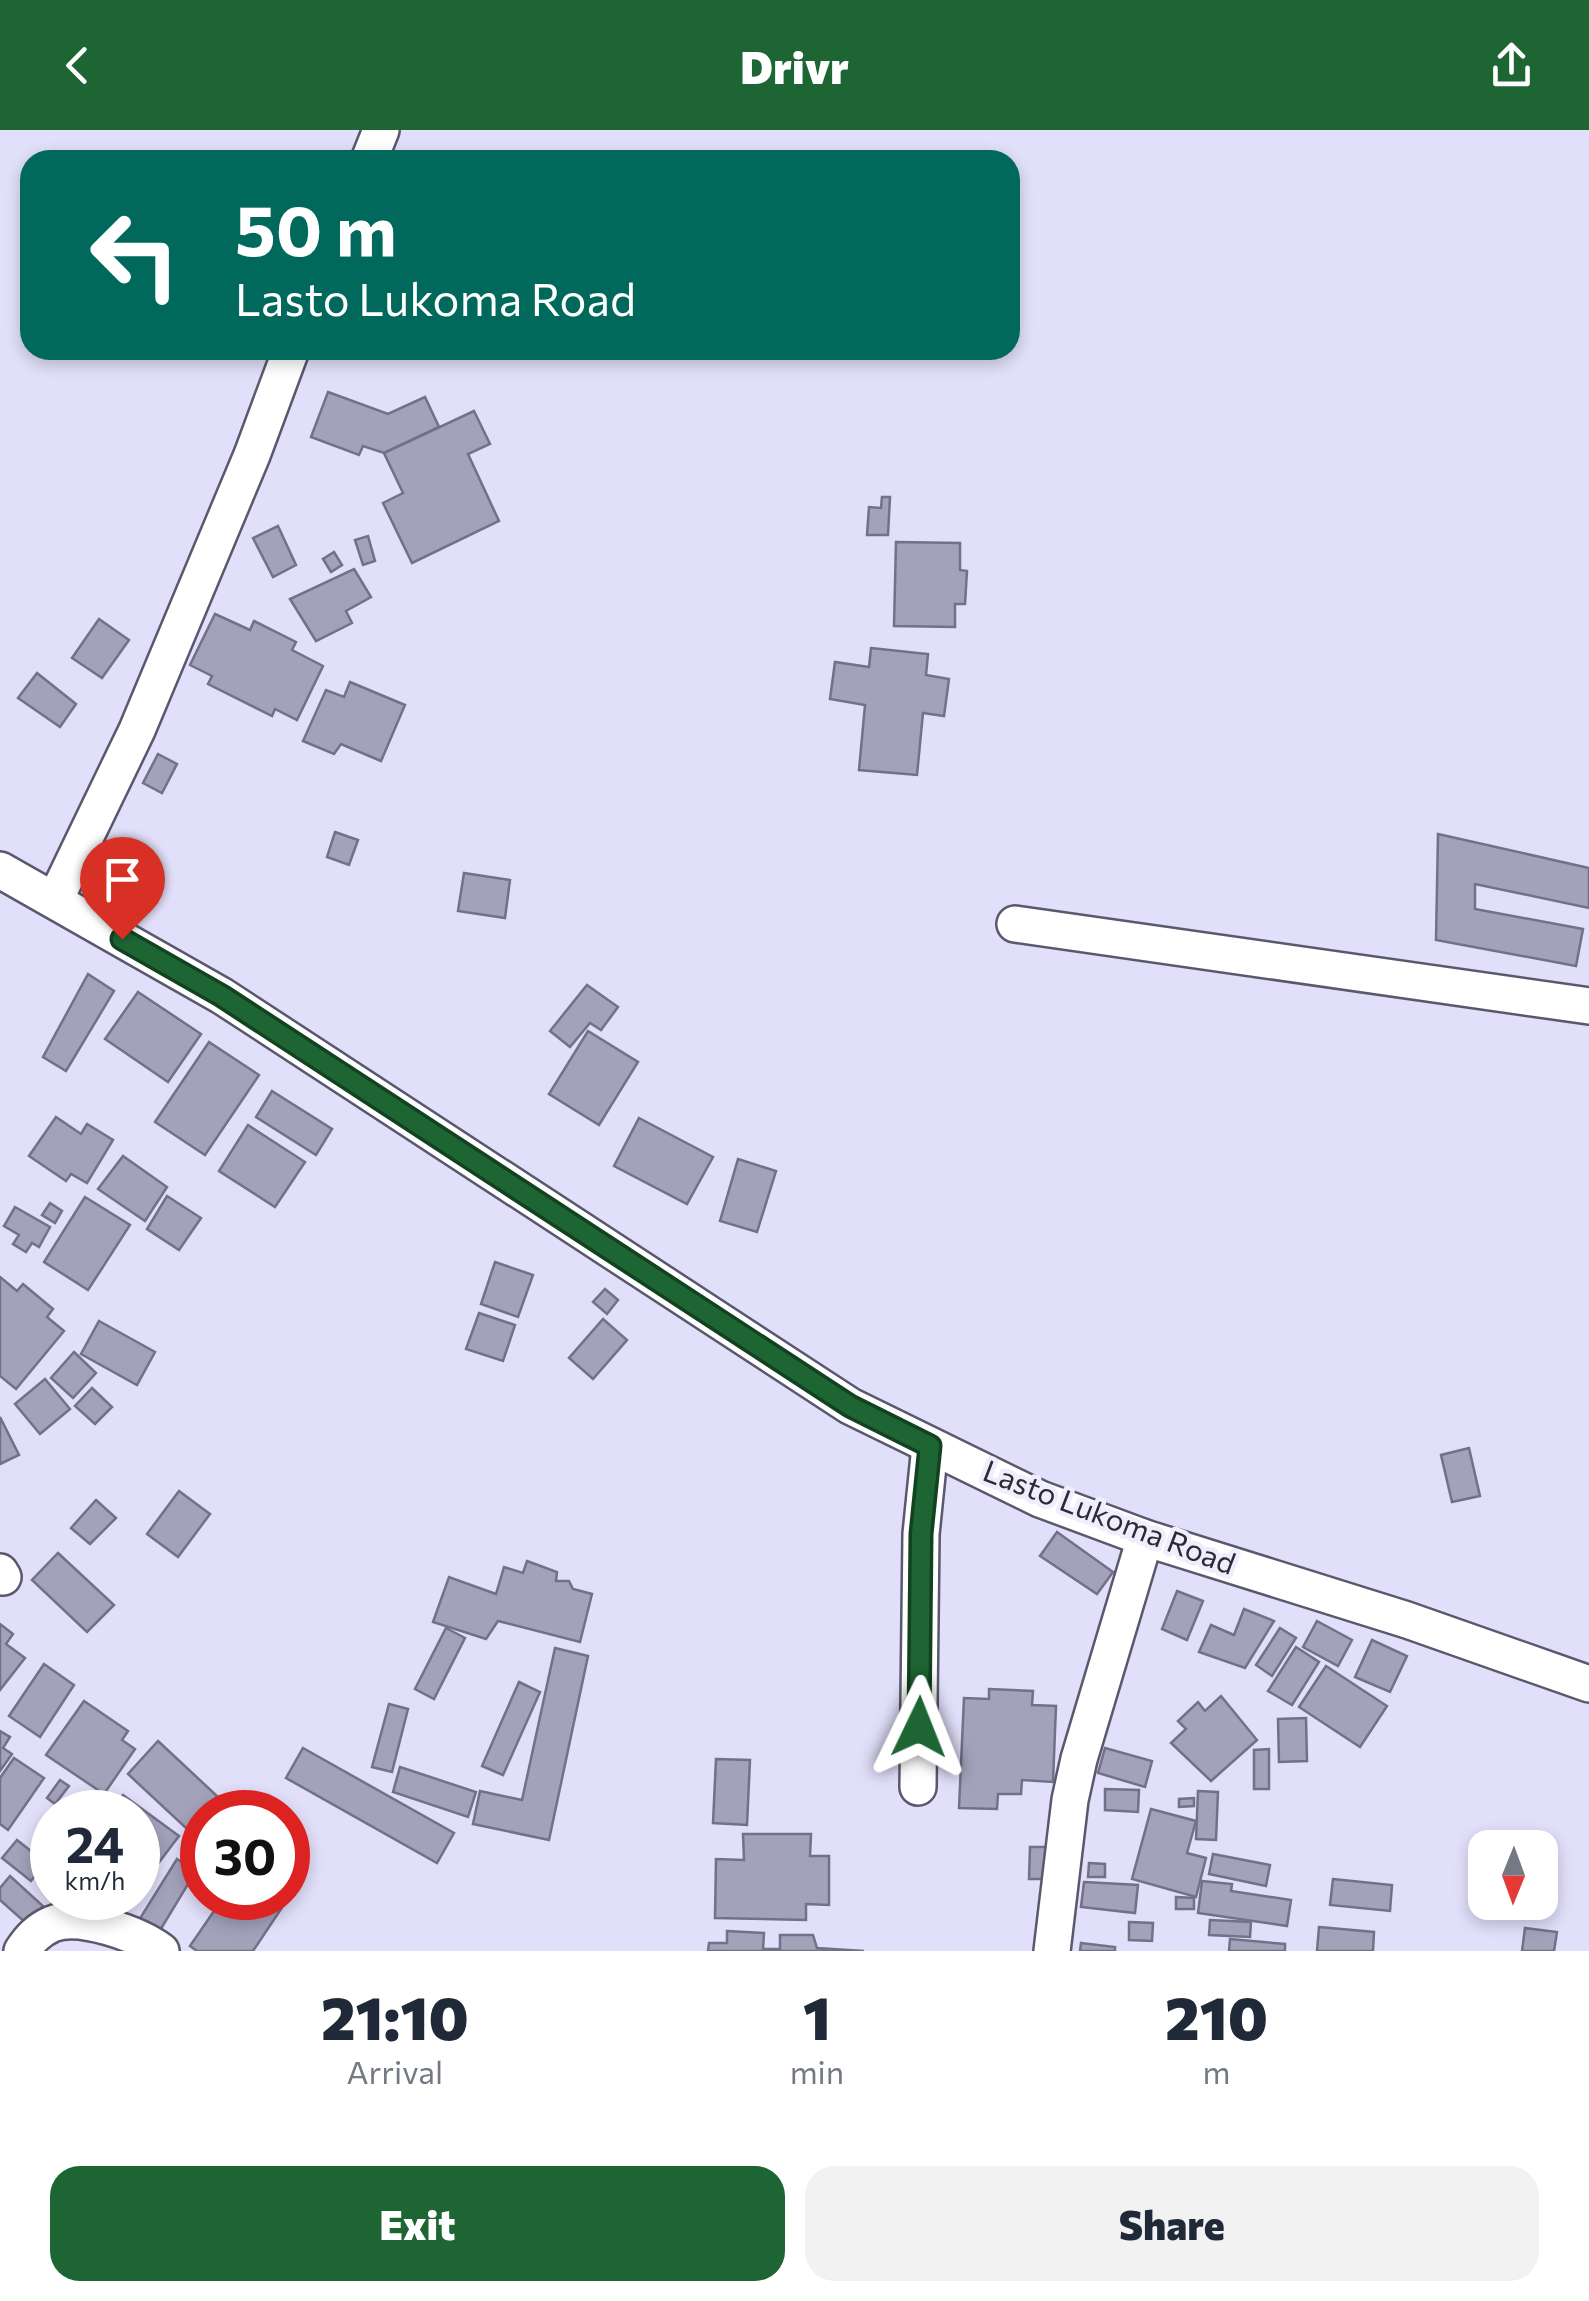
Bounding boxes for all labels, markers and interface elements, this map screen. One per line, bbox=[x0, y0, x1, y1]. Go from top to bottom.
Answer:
icon: back bbox=[50, 38, 105, 93]
text: Drivr bbox=[740, 38, 849, 93]
icon: share bbox=[1484, 38, 1539, 93]
text: 50 m bbox=[235, 185, 397, 270]
icon: left bbox=[70, 190, 200, 320]
text: Lasto Lukoma Road bbox=[235, 270, 636, 325]
pin bbox=[80, 837, 165, 940]
icon: arrive bbox=[95, 852, 150, 907]
street label: Lasto Lukoma Road bbox=[978, 1450, 1241, 1581]
position arrow bbox=[867, 1675, 971, 1779]
speed limit sign: 30 bbox=[180, 1790, 310, 1920]
text: 24 bbox=[66, 1812, 124, 1873]
north arrow bbox=[1468, 1830, 1558, 1920]
map controls bbox=[1468, 1830, 1558, 1920]
text: km/h bbox=[65, 1865, 125, 1895]
text: 21:10 bbox=[321, 1979, 469, 2052]
text: 1 bbox=[803, 1979, 831, 2052]
text: 210 bbox=[1165, 1979, 1268, 2052]
text: Arrival bbox=[346, 2051, 443, 2091]
text: min bbox=[790, 2051, 844, 2091]
text: m bbox=[1203, 2051, 1231, 2091]
button: Exit bbox=[50, 2166, 785, 2281]
button: Share bbox=[805, 2166, 1539, 2281]

